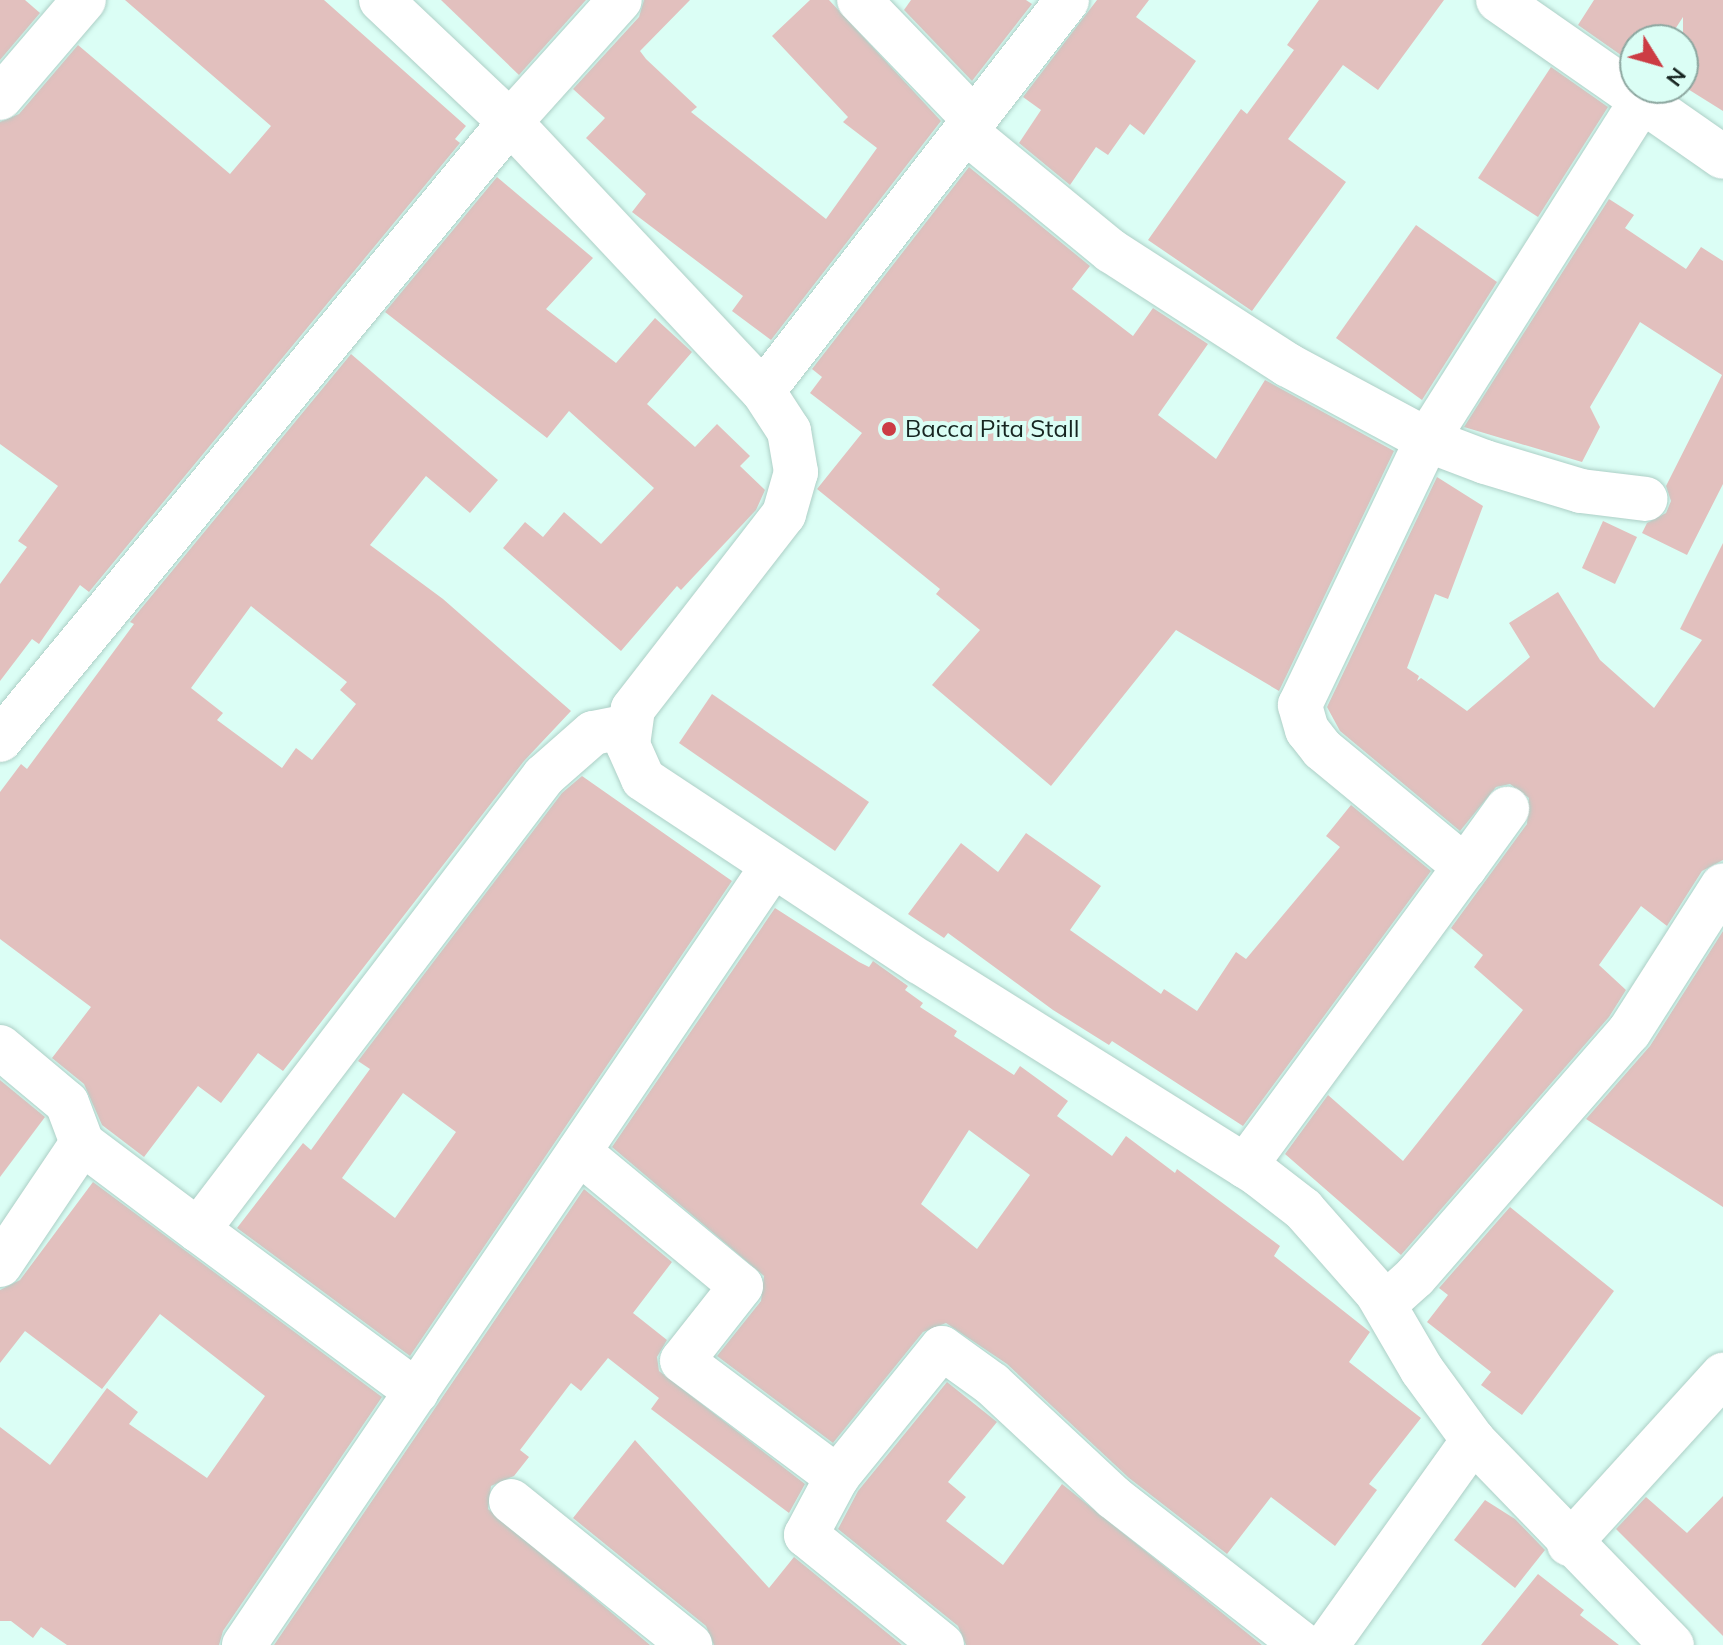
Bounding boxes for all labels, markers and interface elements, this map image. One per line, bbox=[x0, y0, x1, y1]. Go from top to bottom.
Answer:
north arrow bbox=[1619, 24, 1699, 104]
text: N bbox=[1660, 62, 1693, 92]
place label: Bacca Pita Stall bbox=[905, 415, 1079, 443]
marker: Bacca Pita Stall bbox=[880, 420, 898, 438]

